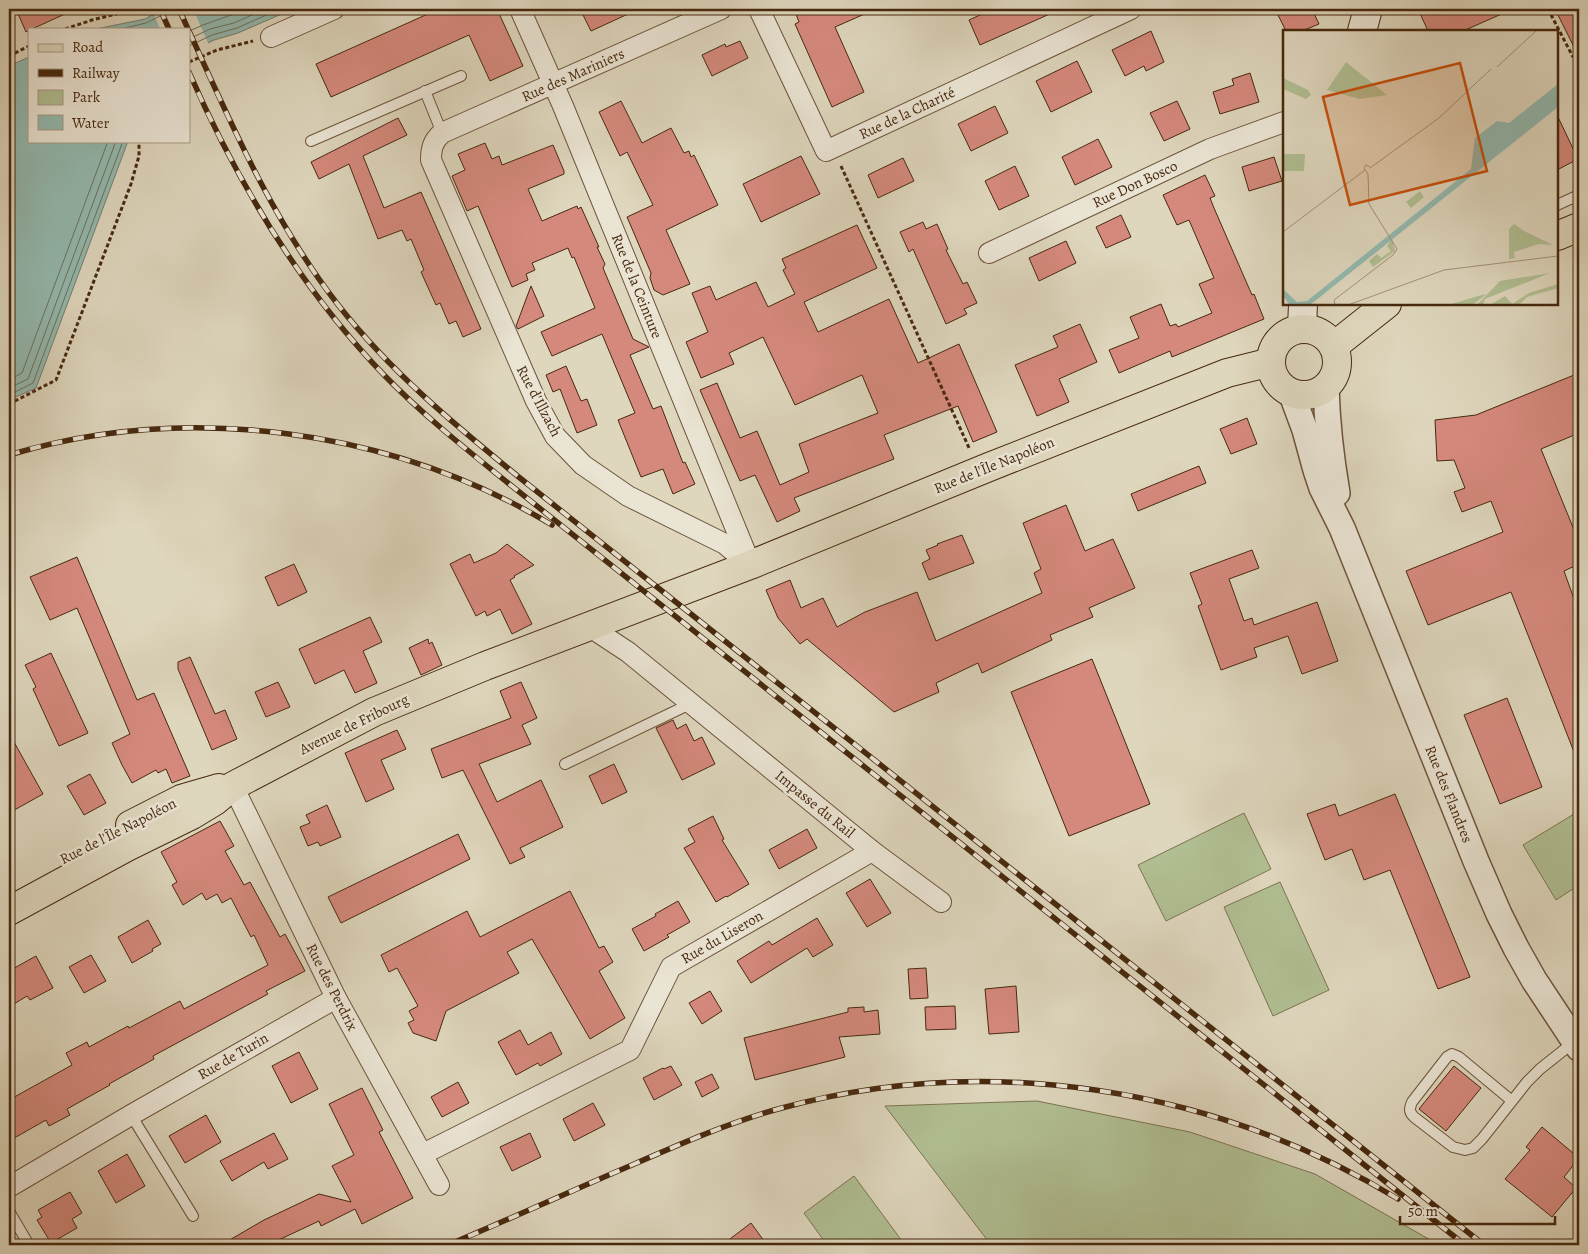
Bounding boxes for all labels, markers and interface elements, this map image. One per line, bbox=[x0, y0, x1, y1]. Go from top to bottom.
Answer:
legend bbox=[28, 28, 190, 142]
inset map bbox=[1283, 30, 1558, 305]
text: Road bbox=[72, 37, 104, 57]
street label: Rue des Mariniers bbox=[518, 43, 628, 107]
text: Railway bbox=[72, 63, 120, 83]
street label: Rue de la Charité bbox=[856, 82, 959, 144]
text: Park bbox=[72, 87, 101, 107]
text: Water bbox=[71, 113, 109, 133]
street label: Rue Don Bosco bbox=[1089, 156, 1181, 212]
street label: Rue de la Ceinture bbox=[607, 231, 667, 342]
street label: Rue d'Illzach bbox=[512, 362, 566, 440]
street label: Rue de l'Île Napoléon bbox=[931, 432, 1057, 498]
street label: Avenue de Fribourg bbox=[295, 689, 412, 760]
street label: Rue des Flandres bbox=[1420, 742, 1478, 846]
street label: Impasse du Rail bbox=[771, 766, 859, 843]
street label: Rue de l'Île Napoléon bbox=[56, 793, 180, 869]
street label: Rue du Liseron bbox=[677, 905, 767, 969]
street label: Rue des Perdrix bbox=[301, 940, 363, 1034]
street label: Rue de Turin bbox=[194, 1028, 272, 1084]
scale bar bbox=[1400, 1194, 1556, 1226]
text: 50 m bbox=[1408, 1201, 1438, 1221]

